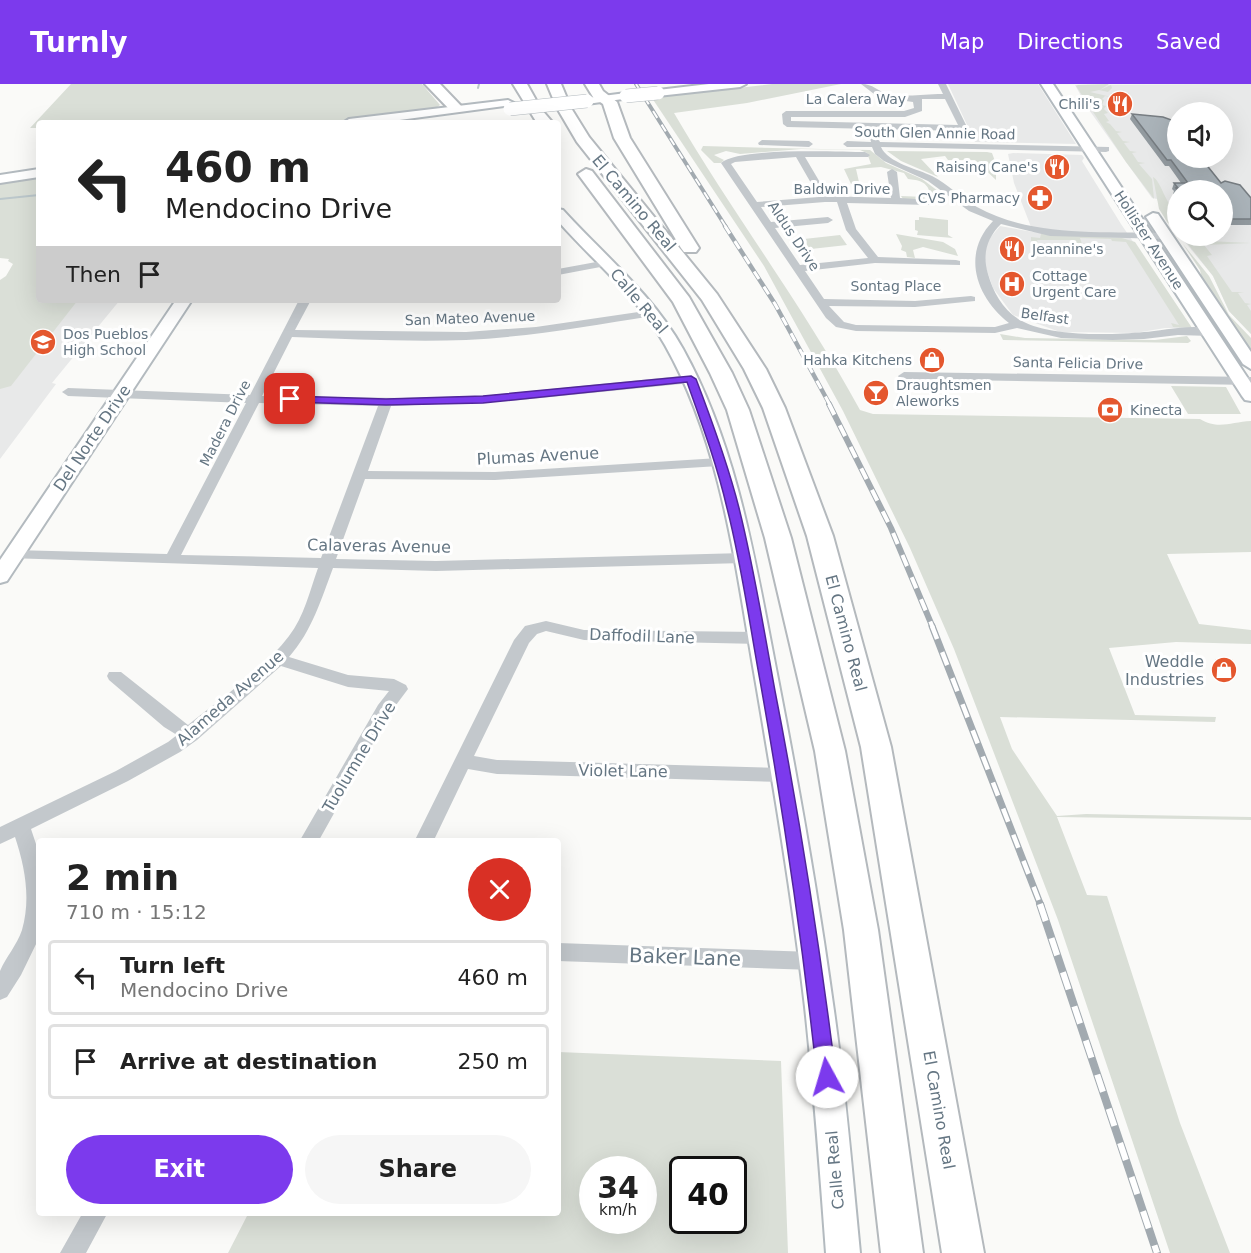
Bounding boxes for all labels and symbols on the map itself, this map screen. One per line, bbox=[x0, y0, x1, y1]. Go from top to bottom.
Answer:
restaurant icon: Chili's bbox=[1105, 89, 1135, 119]
street label: La Calera Way bbox=[806, 91, 906, 107]
place label: Chili's bbox=[1059, 96, 1100, 112]
street label: South Glen Annie Road bbox=[854, 124, 1016, 142]
street label: El Camino Real bbox=[588, 151, 680, 255]
restaurant icon: Raising Cane's bbox=[1042, 152, 1072, 182]
place label: Raising Cane's bbox=[936, 159, 1038, 175]
street label: Baldwin Drive bbox=[794, 181, 890, 197]
pharmacy icon: CVS Pharmacy bbox=[1025, 183, 1055, 213]
street label: Hollister Avenue bbox=[1111, 188, 1187, 292]
place label: CVS Pharmacy bbox=[918, 190, 1020, 206]
street label: Aldus Drive bbox=[765, 198, 823, 274]
restaurant icon: Jeannine's bbox=[997, 234, 1027, 264]
place label: Jeannine's bbox=[1031, 241, 1104, 257]
street label: Calle Real bbox=[606, 265, 672, 337]
place label: Cottage Urgent Care bbox=[1032, 268, 1117, 300]
hospital icon: Cottage Urgent Care bbox=[997, 269, 1027, 299]
street label: Sontag Place bbox=[851, 278, 941, 294]
street label: Belfast bbox=[1020, 305, 1071, 327]
street label: San Mateo Avenue bbox=[404, 308, 536, 328]
place label: Dos Pueblos High School bbox=[63, 326, 148, 358]
school or university icon: Dos Pueblos High School bbox=[28, 327, 58, 357]
shop icon: Hahka Kitchens bbox=[917, 345, 947, 375]
place label: Hahka Kitchens bbox=[803, 352, 912, 368]
street label: Santa Felicia Drive bbox=[1013, 354, 1143, 372]
pin bbox=[264, 373, 315, 424]
street label: Madera Drive bbox=[196, 377, 254, 469]
place label: Draughtsmen Aleworks bbox=[896, 377, 992, 409]
bar icon: Draughtsmen Aleworks bbox=[861, 378, 891, 408]
street label: Del Norte Drive bbox=[49, 381, 135, 495]
bank icon: Kinecta bbox=[1095, 395, 1125, 425]
place label: Kinecta bbox=[1130, 402, 1182, 418]
street label: Plumas Avenue bbox=[476, 443, 600, 469]
street label: Calaveras Avenue bbox=[307, 535, 451, 557]
street label: El Camino Real bbox=[821, 573, 871, 693]
street label: Daffodil Lane bbox=[589, 625, 695, 647]
street label: Alameda Avenue bbox=[173, 647, 287, 749]
place label: Weddle Industries bbox=[1125, 652, 1204, 689]
shop icon: Weddle Industries bbox=[1209, 655, 1239, 685]
street label: Tuolumne Drive bbox=[318, 698, 399, 816]
street label: Violet Lane bbox=[578, 761, 668, 781]
street label: Baker Lane bbox=[629, 943, 741, 971]
position arrow bbox=[795, 1045, 859, 1109]
street label: El Camino Real bbox=[919, 1049, 959, 1171]
street label: Calle Real bbox=[822, 1130, 848, 1210]
speed limit sign: 40 bbox=[669, 1156, 747, 1234]

